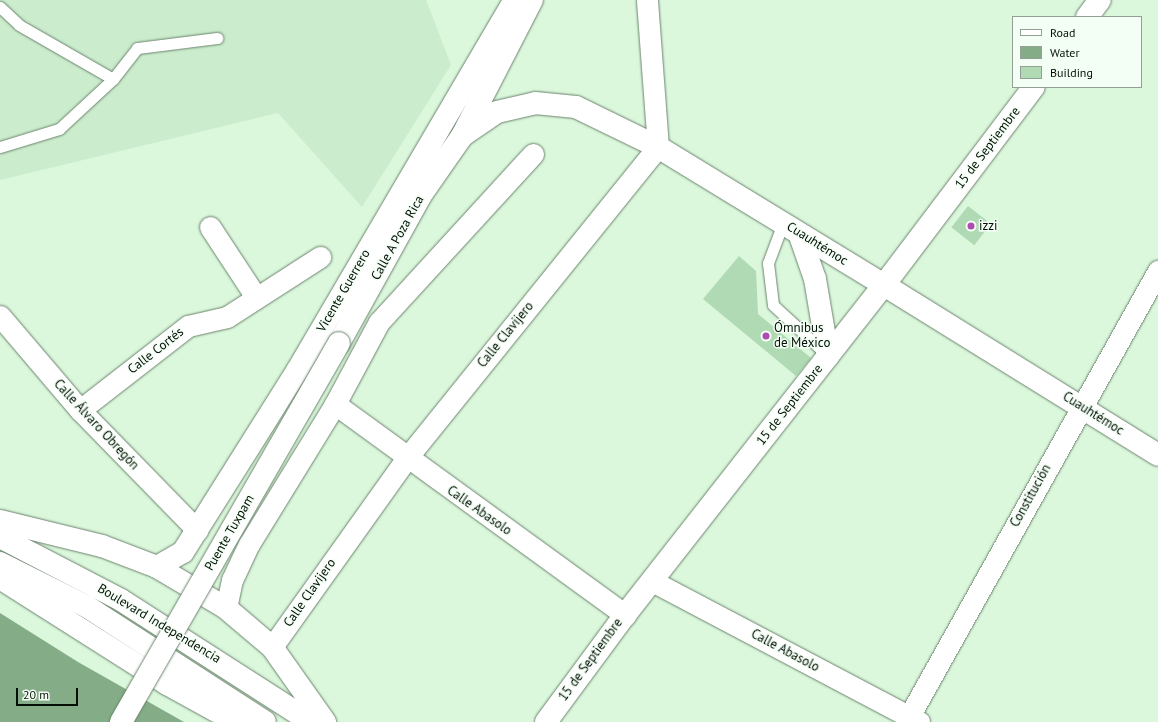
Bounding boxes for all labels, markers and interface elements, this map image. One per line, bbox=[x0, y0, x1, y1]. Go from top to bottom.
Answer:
legend bbox=[1012, 16, 1142, 88]
text: Road bbox=[1050, 25, 1075, 40]
text: Water bbox=[1050, 45, 1080, 60]
text: Building bbox=[1050, 65, 1093, 80]
street label: 15 de Septiembre bbox=[952, 104, 1024, 192]
street label: Calle A Poza Rica bbox=[368, 193, 428, 283]
place label: izzi bbox=[979, 218, 998, 234]
street label: Cuauhtémoc bbox=[784, 219, 850, 269]
marker: izzi bbox=[966, 221, 976, 231]
street label: Vicente Guerrero bbox=[314, 247, 374, 335]
street label: Calle Clavijero bbox=[475, 299, 537, 371]
place label: Ómnibus de México bbox=[774, 321, 830, 352]
street label: Calle Cortés bbox=[125, 324, 187, 378]
marker: Ómnibus de México bbox=[761, 331, 771, 341]
street label: 15 de Septiembre bbox=[754, 361, 826, 449]
street label: Calle Álvaro Obregón bbox=[50, 376, 142, 474]
street label: Cuauhtémoc bbox=[1060, 389, 1126, 439]
street label: Constitución bbox=[1007, 462, 1055, 530]
street label: Calle Abasolo bbox=[444, 483, 514, 539]
street label: Puente Tuxpam bbox=[202, 492, 258, 574]
street label: Calle Clavijero bbox=[281, 556, 339, 630]
street label: Boulevard Independencia bbox=[95, 581, 223, 667]
street label: 15 de Septiembre bbox=[556, 616, 626, 704]
street label: Calle Abasolo bbox=[748, 626, 822, 676]
scale bar bbox=[18, 680, 80, 706]
text: 20 m bbox=[23, 687, 49, 702]

